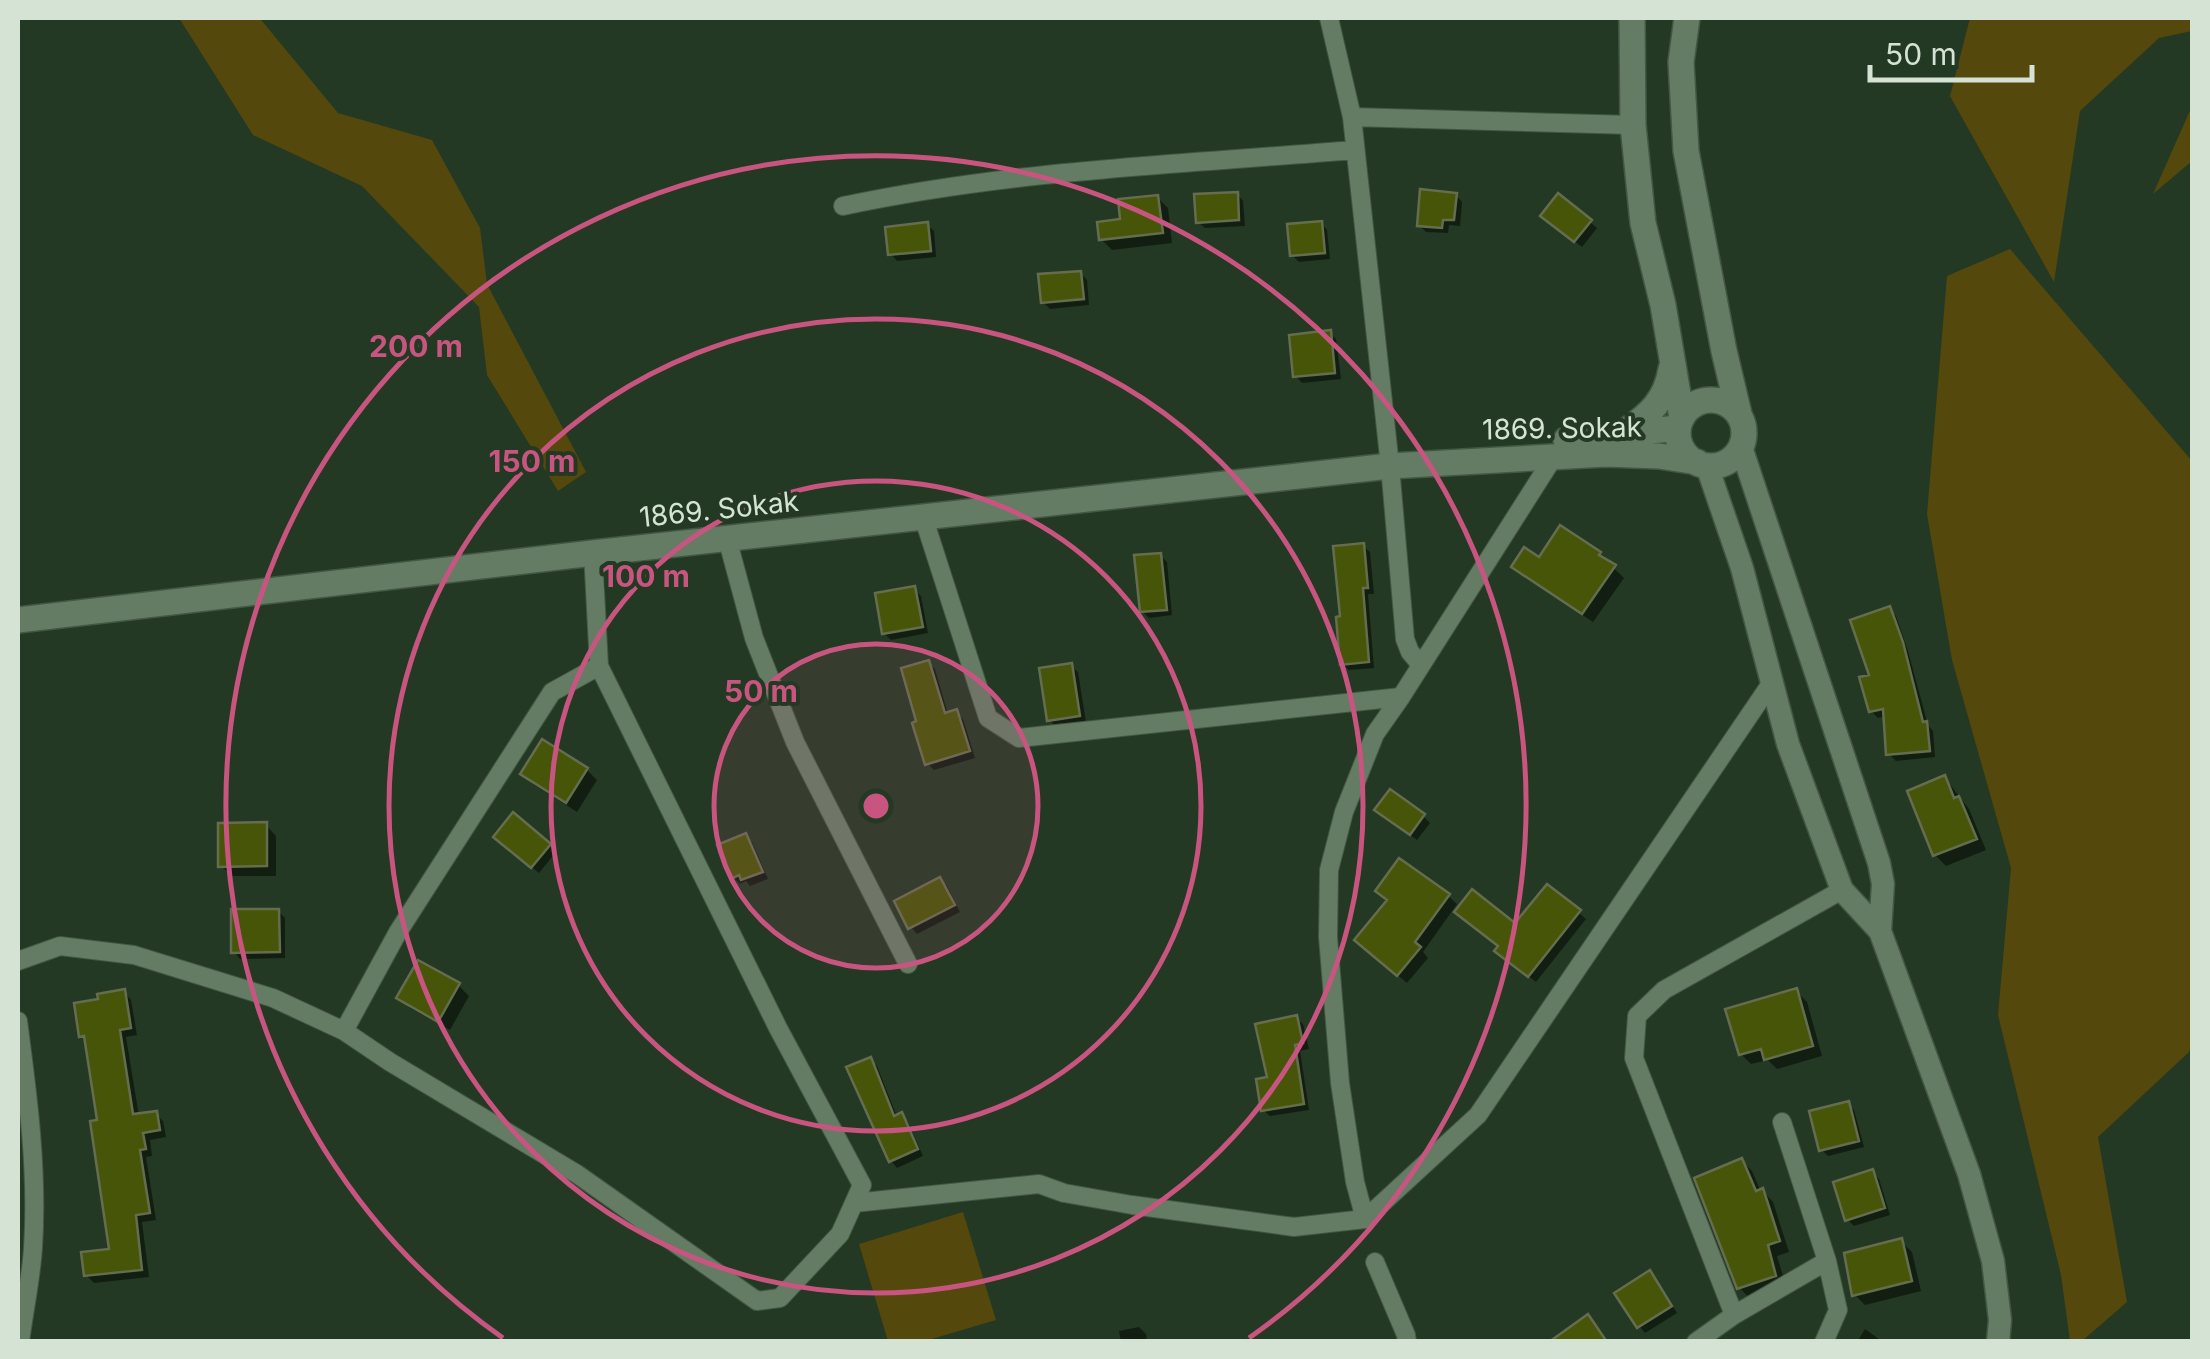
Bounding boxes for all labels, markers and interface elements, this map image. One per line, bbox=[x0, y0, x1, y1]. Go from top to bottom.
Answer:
scale bar bbox=[1870, 20, 2032, 82]
text: 50 m bbox=[1885, 36, 1957, 72]
text: 200 m bbox=[369, 328, 463, 364]
street label: 1869. Sokak bbox=[1482, 410, 1642, 446]
text: 150 m bbox=[489, 443, 575, 479]
street label: 1869. Sokak bbox=[638, 484, 800, 534]
text: 100 m bbox=[602, 558, 690, 594]
text: 50 m bbox=[724, 673, 798, 709]
centre of rings bbox=[858, 788, 894, 824]

